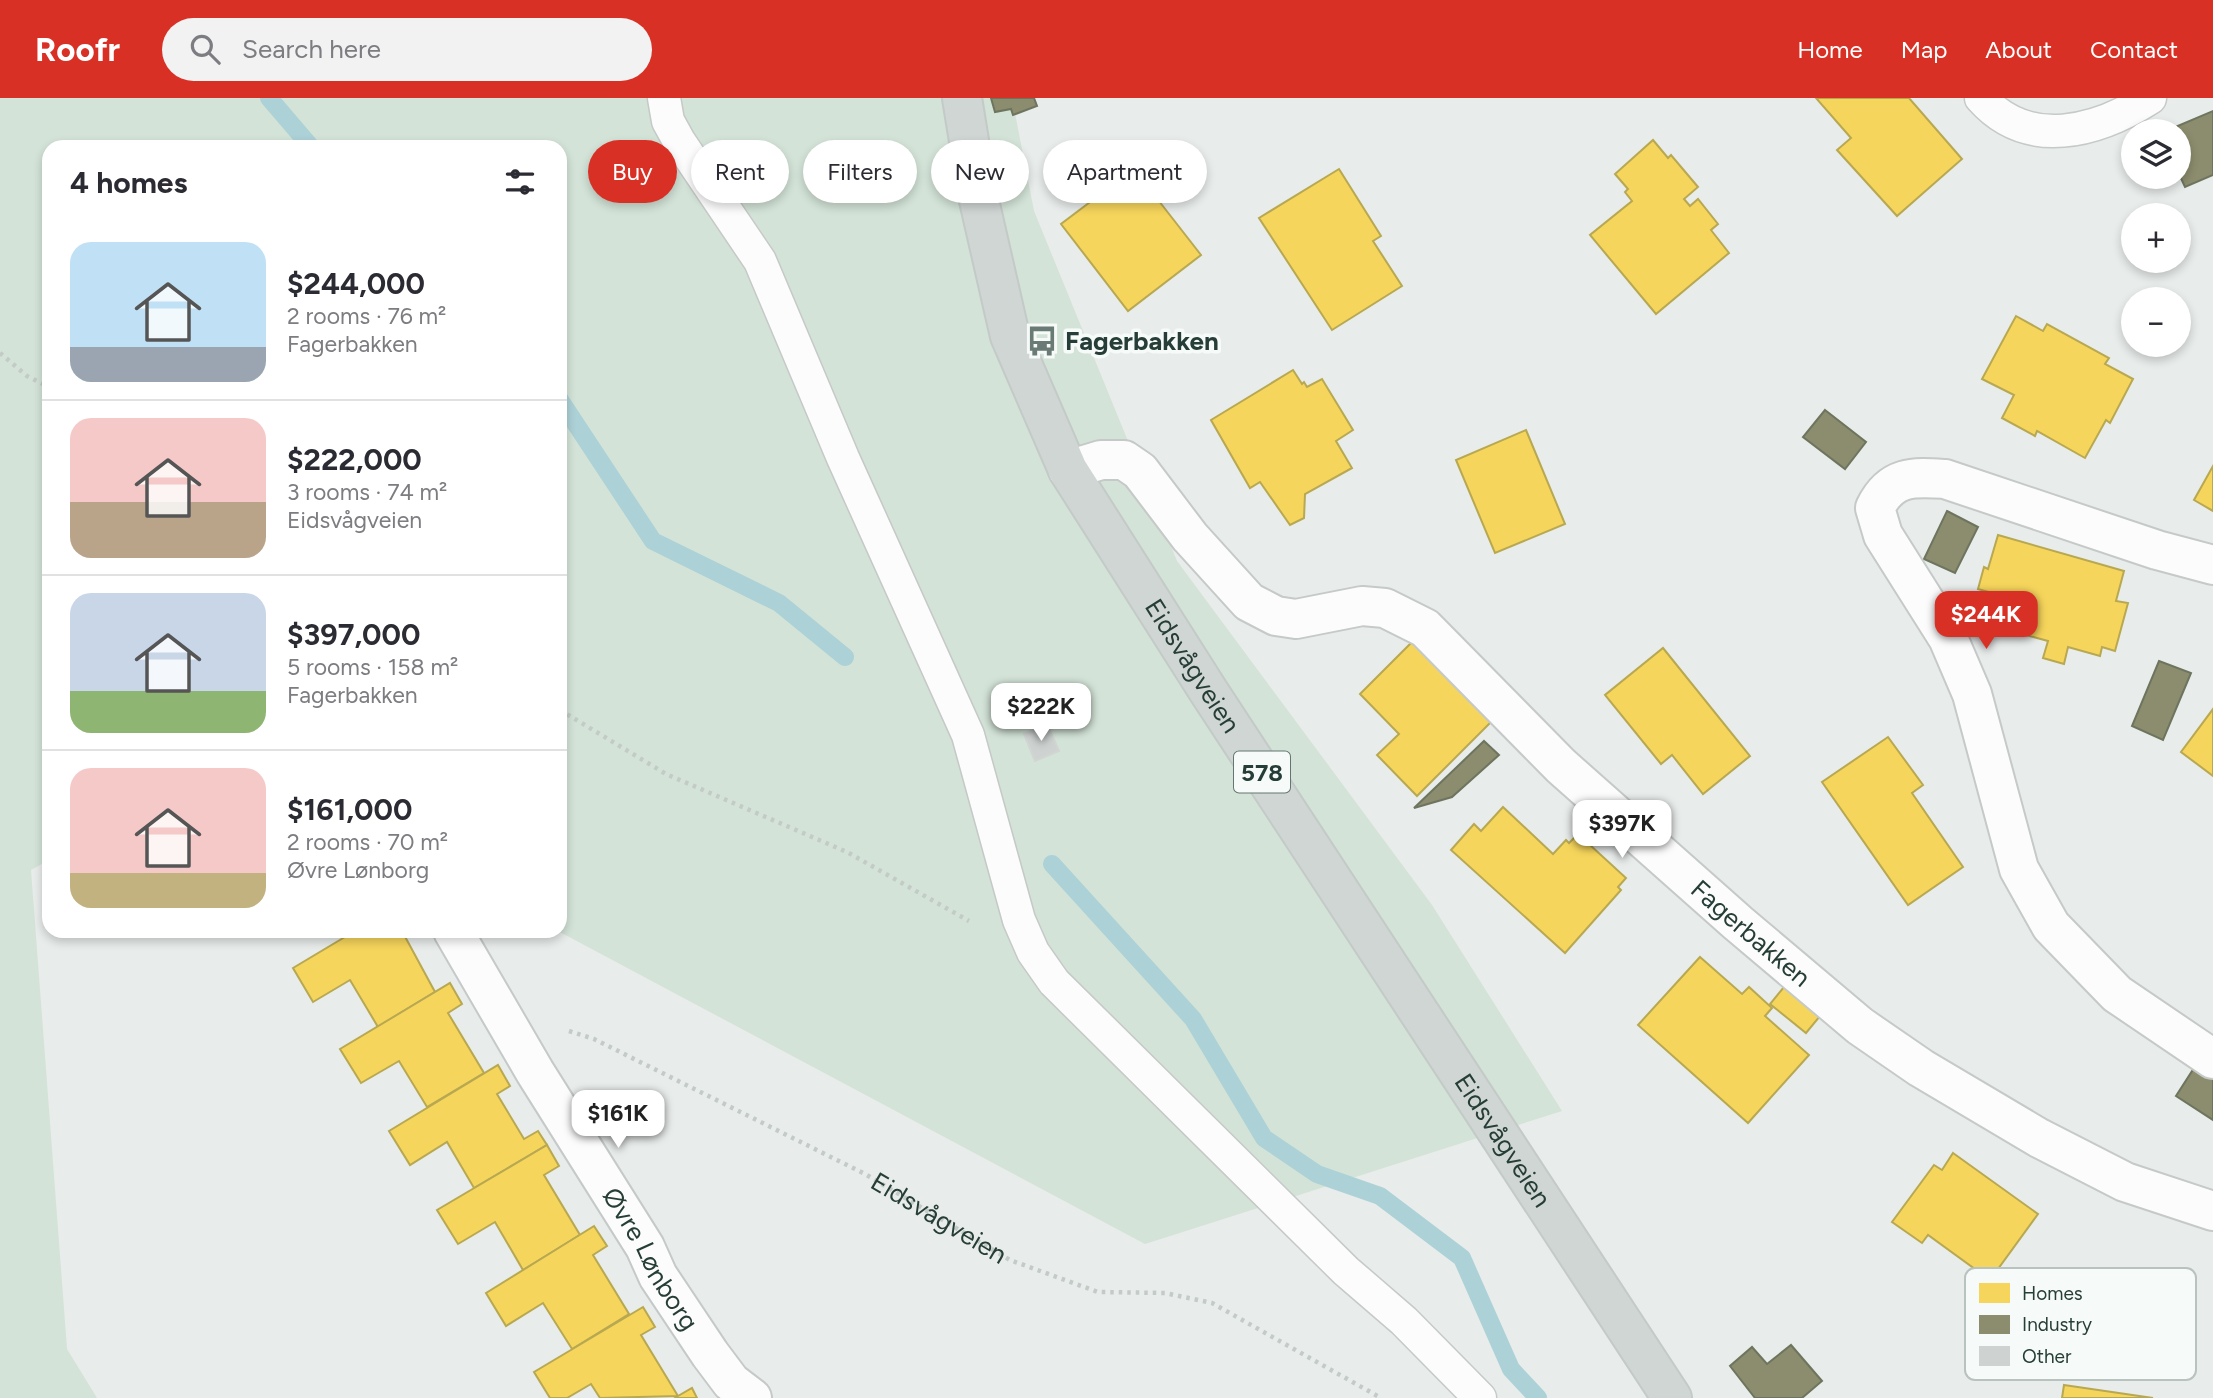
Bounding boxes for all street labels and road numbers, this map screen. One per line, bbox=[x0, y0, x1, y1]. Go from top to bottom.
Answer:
street label: Eidsvågveien bbox=[1138, 593, 1247, 739]
road number: 578 bbox=[1234, 752, 1290, 792]
street label: Fagerbakken bbox=[1684, 873, 1817, 993]
street label: Eidsvågveien bbox=[1448, 1068, 1558, 1213]
street label: Eidsvågveien bbox=[865, 1165, 1013, 1271]
street label: Øvre Lønborg bbox=[596, 1182, 706, 1336]

